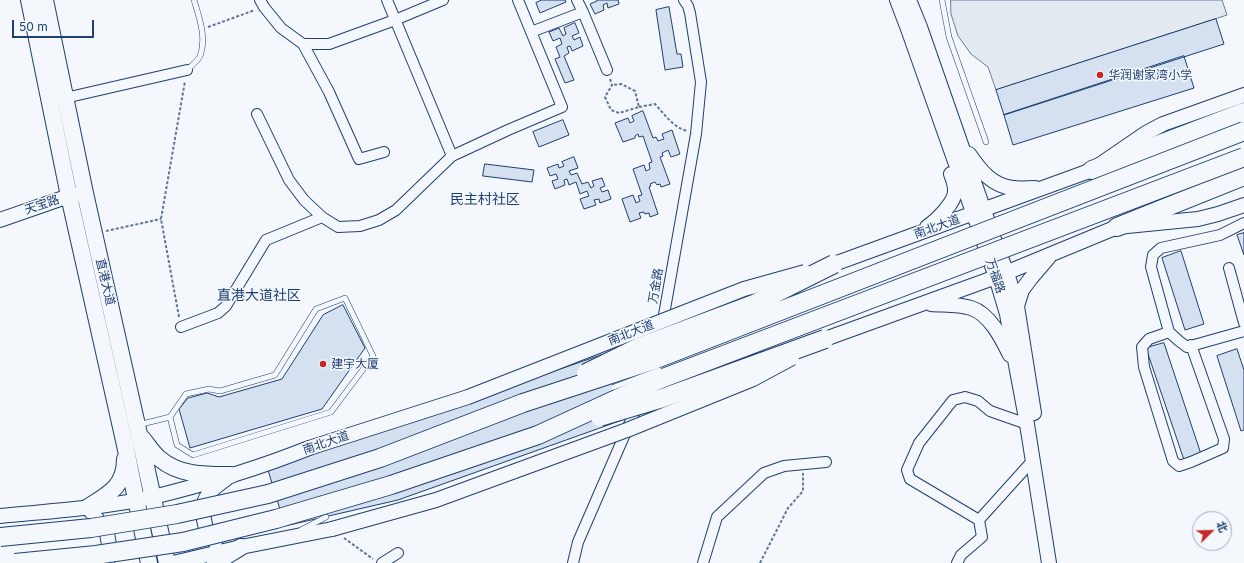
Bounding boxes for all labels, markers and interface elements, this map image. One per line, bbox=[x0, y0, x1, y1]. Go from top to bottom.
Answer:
scale bar bbox=[14, 12, 96, 38]
text: 50 m bbox=[19, 19, 48, 34]
place label: 华润谢家湾小学 bbox=[1108, 68, 1192, 82]
marker: 华润谢家湾小学 bbox=[1095, 70, 1105, 80]
street label: 天宝路 bbox=[23, 192, 61, 218]
district label: 民主村社区 bbox=[450, 192, 520, 208]
street label: 南北大道 bbox=[912, 212, 962, 242]
street label: 直港大道 bbox=[93, 257, 117, 307]
street label: 万福路 bbox=[982, 257, 1008, 295]
street label: 万金路 bbox=[646, 267, 666, 305]
district label: 直港大道社区 bbox=[217, 288, 301, 304]
street label: 南北大道 bbox=[606, 318, 656, 348]
place label: 建宇大厦 bbox=[331, 357, 379, 371]
marker: 建宇大厦 bbox=[318, 359, 328, 369]
street label: 南北大道 bbox=[301, 428, 351, 458]
north arrow bbox=[1192, 511, 1232, 551]
text: 北 bbox=[1214, 519, 1231, 534]

